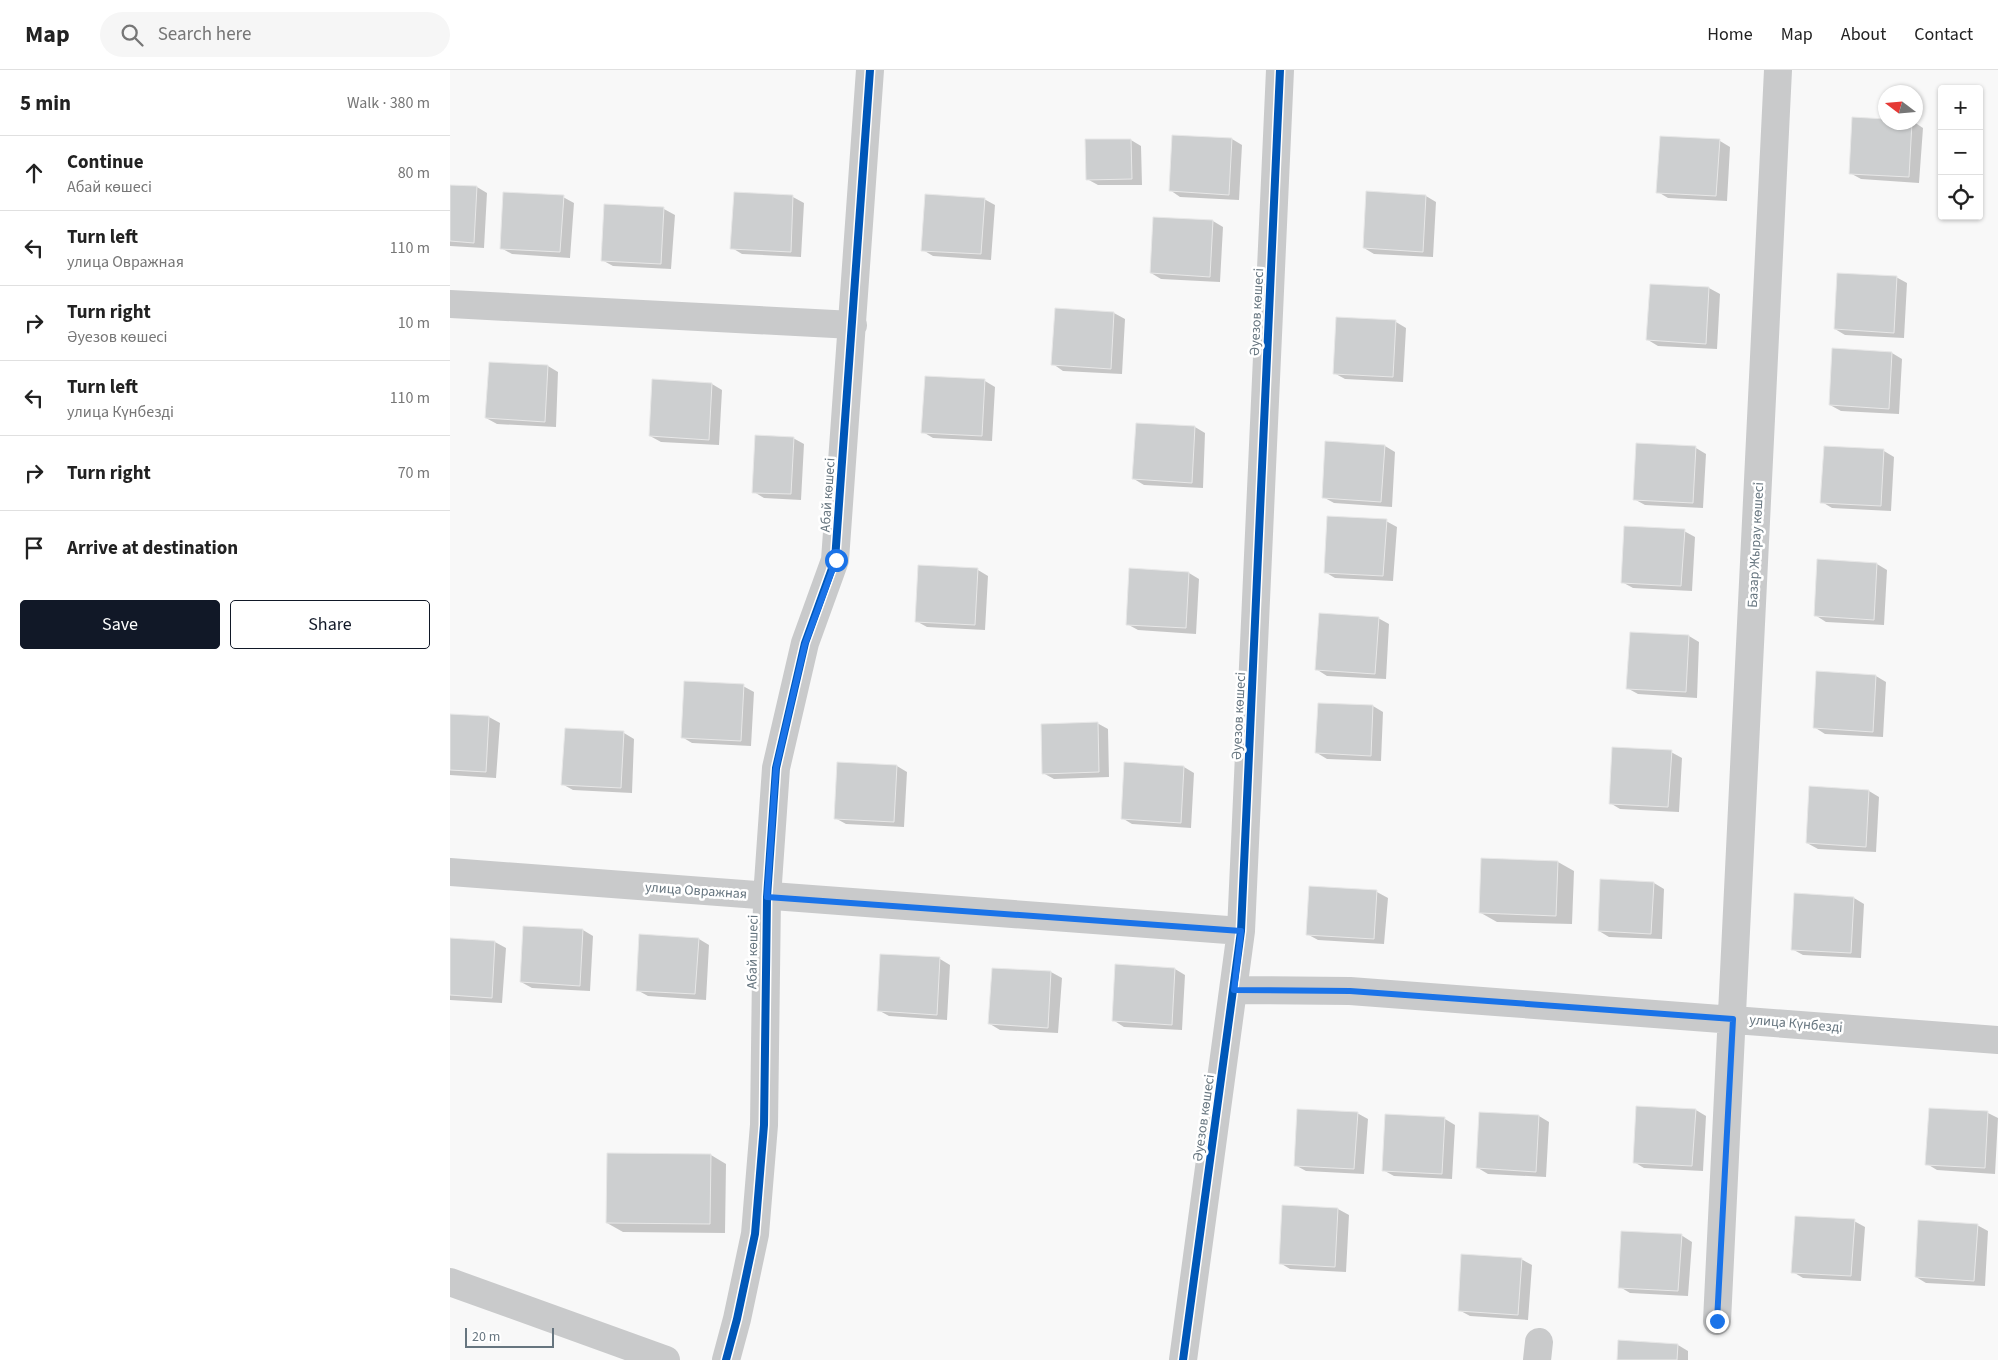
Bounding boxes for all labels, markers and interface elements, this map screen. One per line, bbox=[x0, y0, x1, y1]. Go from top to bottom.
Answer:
search box bbox=[100, 12, 450, 57]
text: Map bbox=[25, 17, 70, 52]
icon: search bbox=[118, 21, 146, 49]
text: Search here bbox=[158, 21, 251, 48]
text: Home bbox=[1707, 22, 1753, 47]
text: Map bbox=[1781, 22, 1813, 47]
text: About bbox=[1841, 22, 1886, 47]
text: Contact bbox=[1914, 22, 1973, 47]
north arrow bbox=[1878, 85, 1923, 130]
map controls bbox=[1938, 85, 1983, 220]
button: + bbox=[1938, 85, 1983, 130]
text: 5 min bbox=[20, 88, 71, 118]
text: Walk · 380 m bbox=[347, 92, 430, 114]
button: − bbox=[1938, 130, 1983, 175]
text: Continue bbox=[67, 149, 144, 176]
icon: ahead bbox=[20, 159, 48, 187]
text: 80 m bbox=[398, 162, 430, 184]
button: locate bbox=[1938, 175, 1983, 220]
text: Абай көшесі bbox=[67, 176, 152, 198]
text: Turn left bbox=[67, 224, 138, 251]
icon: left bbox=[20, 234, 48, 262]
text: 110 m bbox=[390, 237, 430, 259]
text: улица Овражная bbox=[67, 251, 184, 273]
street label: Әуезов көшесі bbox=[1245, 268, 1269, 356]
text: Turn right bbox=[67, 299, 151, 326]
icon: right bbox=[20, 309, 48, 337]
text: 10 m bbox=[398, 312, 430, 334]
text: Әуезов көшесі bbox=[67, 326, 168, 348]
text: Turn left bbox=[67, 374, 138, 401]
icon: left bbox=[20, 384, 48, 412]
text: 110 m bbox=[390, 387, 430, 409]
text: улица Күнбезді bbox=[67, 401, 174, 423]
street label: Абай көшесі bbox=[815, 457, 841, 533]
icon: right bbox=[20, 459, 48, 487]
text: Turn right bbox=[67, 460, 151, 487]
text: 70 m bbox=[398, 462, 430, 484]
street label: Базар Жырау көшесі bbox=[1743, 482, 1769, 608]
icon: arrive bbox=[20, 534, 48, 562]
text: Arrive at destination bbox=[67, 535, 238, 562]
route start bbox=[825, 549, 848, 572]
button: Save bbox=[20, 600, 220, 649]
button: Share bbox=[230, 600, 430, 649]
street label: Әуезов көшесі bbox=[1227, 672, 1251, 760]
street label: улица Овражная bbox=[644, 877, 748, 905]
street label: Абай көшесі bbox=[742, 915, 764, 989]
street label: улица Күнбезді bbox=[1748, 1010, 1844, 1038]
street label: Әуезов көшесі bbox=[1188, 1073, 1220, 1163]
route end bbox=[1706, 1310, 1729, 1333]
scale bar bbox=[465, 1325, 554, 1348]
text: 20 m bbox=[472, 1327, 500, 1347]

